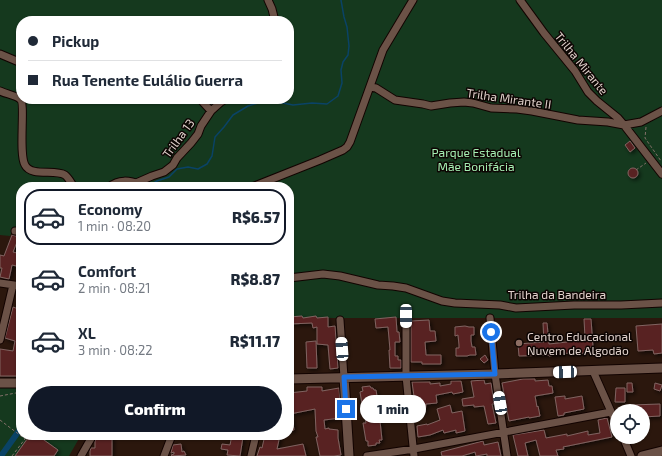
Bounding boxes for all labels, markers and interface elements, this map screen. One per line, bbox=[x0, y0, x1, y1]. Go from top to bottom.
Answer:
street label: Trilha Mirante bbox=[553, 29, 611, 97]
text: Pickup bbox=[52, 32, 99, 50]
text: Rua Tenente Eulálio Guerra bbox=[52, 71, 243, 89]
street label: Trilha Mirante II bbox=[466, 85, 552, 111]
street label: Trilha 13 bbox=[159, 116, 197, 160]
park label: Parque Estadual Mãe Bonifácia bbox=[432, 145, 521, 173]
icon: car bbox=[30, 199, 66, 235]
text: Economy bbox=[78, 200, 143, 218]
text: R$6.57 bbox=[232, 208, 280, 226]
text: 1 min · 08:20 bbox=[78, 218, 151, 234]
icon: car bbox=[30, 261, 66, 297]
text: Comfort bbox=[78, 262, 136, 280]
text: R$8.87 bbox=[230, 270, 280, 288]
text: 2 min · 08:21 bbox=[78, 280, 151, 296]
street label: Trilha da Bandeira bbox=[508, 287, 606, 301]
car bbox=[400, 304, 412, 328]
icon: car bbox=[30, 323, 66, 359]
route start bbox=[482, 323, 500, 341]
text: XL bbox=[78, 324, 96, 342]
place label: Centro Educacional Nuvem de Algodão bbox=[527, 329, 632, 357]
text: R$11.17 bbox=[230, 332, 280, 350]
car bbox=[335, 337, 349, 361]
marker: Centro Educacional Nuvem de Algodão bbox=[514, 338, 524, 348]
text: 3 min · 08:22 bbox=[78, 342, 153, 358]
car bbox=[553, 366, 577, 378]
button: Confirm bbox=[28, 386, 282, 432]
car bbox=[492, 390, 508, 416]
callout: 1 min bbox=[360, 395, 426, 423]
route end bbox=[337, 400, 355, 418]
text: 1 min bbox=[377, 401, 409, 417]
map controls bbox=[610, 404, 650, 444]
button: locate bbox=[610, 404, 650, 444]

